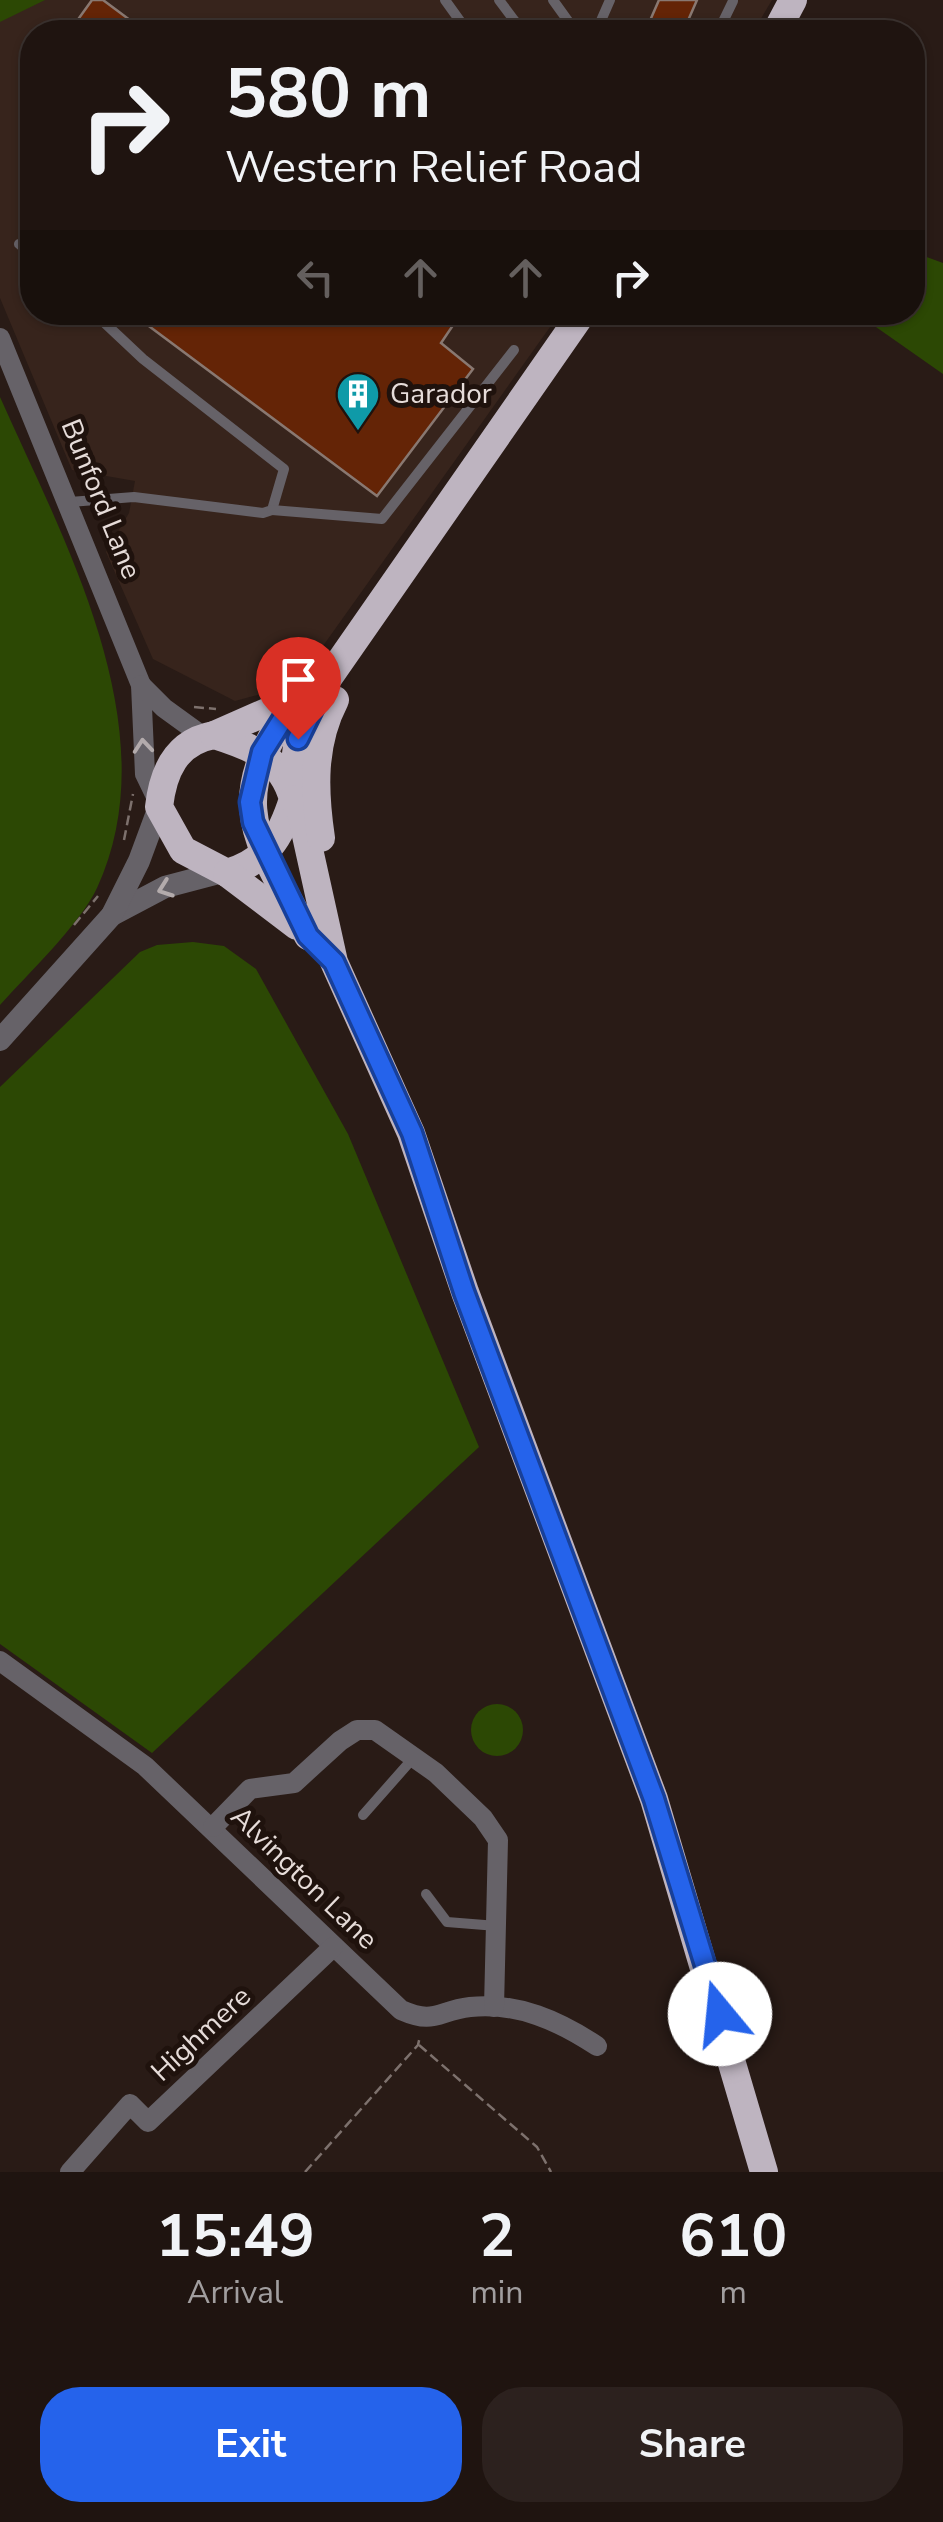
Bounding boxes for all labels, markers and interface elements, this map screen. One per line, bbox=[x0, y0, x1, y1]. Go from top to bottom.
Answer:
text: 580 m bbox=[225, 46, 431, 142]
icon: right bbox=[60, 60, 190, 190]
text: Western Relief Road bbox=[225, 137, 642, 198]
icon: left bbox=[288, 250, 343, 305]
icon: ahead bbox=[393, 250, 448, 305]
icon: ahead bbox=[498, 250, 553, 305]
icon: right bbox=[603, 250, 658, 305]
building icon: Garador bbox=[335, 371, 381, 432]
place label: Garador bbox=[390, 375, 492, 413]
street label: Bunford Lane bbox=[52, 413, 150, 585]
pin bbox=[256, 637, 341, 740]
icon: arrive bbox=[271, 652, 326, 707]
one-way arrow bbox=[132, 737, 154, 753]
one-way arrow bbox=[157, 877, 175, 897]
street label: Alvington Lane bbox=[222, 1798, 386, 1958]
position arrow bbox=[668, 1962, 772, 2066]
street label: Highmere bbox=[143, 1978, 259, 2090]
text: 15:49 bbox=[156, 2195, 315, 2277]
text: 2 bbox=[479, 2195, 515, 2277]
text: 610 bbox=[679, 2195, 787, 2277]
text: Arrival bbox=[187, 2271, 283, 2314]
text: min bbox=[470, 2271, 523, 2314]
text: m bbox=[719, 2271, 747, 2314]
button: Exit bbox=[40, 2387, 462, 2502]
button: Share bbox=[482, 2387, 903, 2502]

